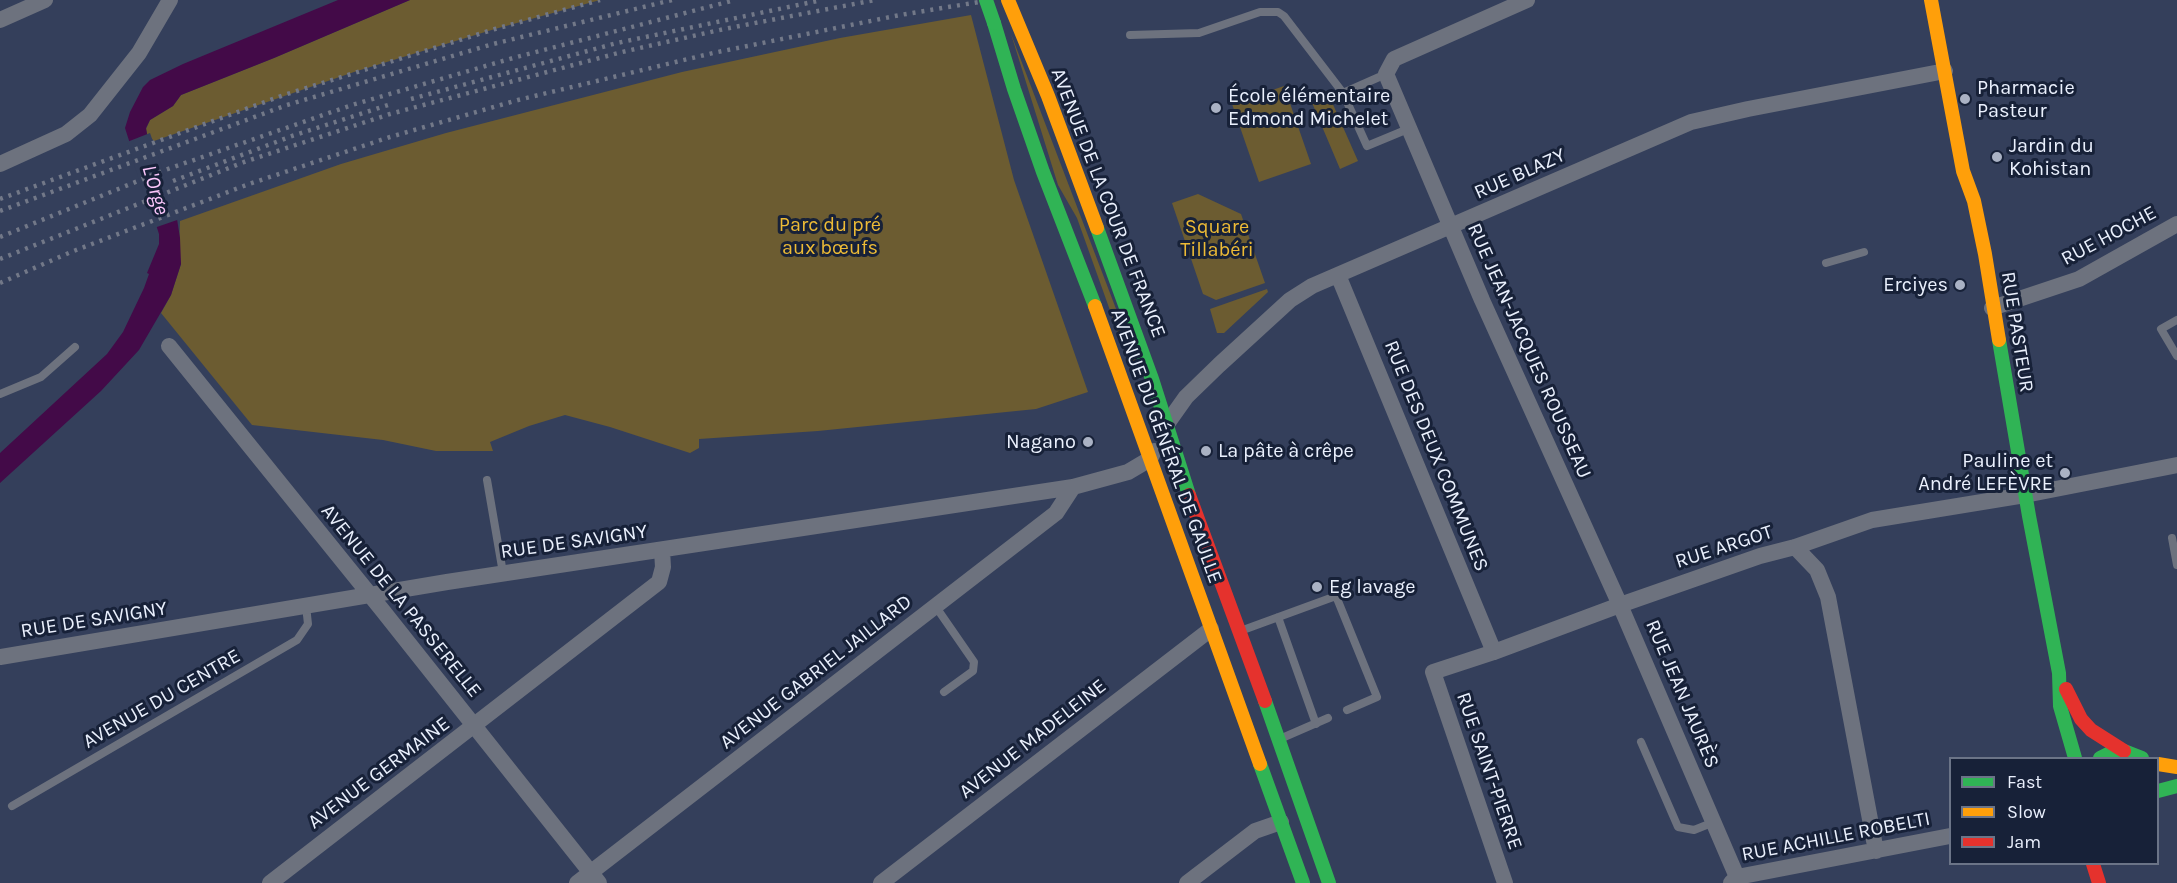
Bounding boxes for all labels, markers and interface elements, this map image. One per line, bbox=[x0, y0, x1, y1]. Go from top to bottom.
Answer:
street label: AVENUE DE LA COUR DE FRANCE bbox=[1045, 65, 1171, 341]
place label: Pharmacie Pasteur bbox=[1977, 76, 2075, 123]
place label: École élémentaire Edmond Michelet bbox=[1228, 84, 1390, 131]
marker: Pharmacie Pasteur bbox=[1958, 92, 1972, 106]
marker: École élémentaire Edmond Michelet bbox=[1209, 101, 1223, 115]
place label: Jardin du Kohistan bbox=[2009, 134, 2094, 181]
street label: RUE BLAZY bbox=[1471, 143, 1569, 205]
marker: Jardin du Kohistan bbox=[1990, 150, 2004, 164]
water label: L'Orge bbox=[136, 162, 174, 218]
street label: RUE HOCHE bbox=[2057, 201, 2161, 271]
park label: Parc du pré aux bœufs bbox=[779, 213, 881, 260]
park label: Square Tillabéri bbox=[1180, 215, 1254, 262]
street label: RUE JEAN-JACQUES ROUSSEAU bbox=[1462, 220, 1596, 482]
street label: RUE PASTEUR bbox=[1996, 270, 2038, 394]
place label: Erciyes bbox=[1883, 273, 1948, 297]
marker: Erciyes bbox=[1953, 278, 1967, 292]
street label: AVENUE DU GÉNÉRAL DE GAULLE bbox=[1105, 305, 1227, 587]
street label: RUE DES DEUX COMMUNES bbox=[1379, 337, 1493, 575]
place label: Nagano bbox=[1006, 430, 1076, 454]
marker: Nagano bbox=[1081, 435, 1095, 449]
place label: La pâte à crêpe bbox=[1218, 439, 1354, 463]
marker: La pâte à crêpe bbox=[1199, 444, 1213, 458]
place label: Pauline et André LEFÈVRE bbox=[1918, 449, 2053, 496]
marker: Pauline et André LEFÈVRE bbox=[2058, 466, 2072, 480]
street label: AVENUE DE LA PASSERELLE bbox=[316, 500, 486, 702]
street label: RUE DE SAVIGNY bbox=[499, 520, 649, 564]
street label: RUE ARGOT bbox=[1672, 520, 1776, 574]
place label: Eg lavage bbox=[1329, 575, 1416, 599]
marker: Eg lavage bbox=[1310, 580, 1324, 594]
street label: AVENUE GABRIEL JAILLARD bbox=[715, 590, 917, 754]
street label: RUE DE SAVIGNY bbox=[19, 597, 169, 643]
street label: RUE JEAN JAURÈS bbox=[1640, 616, 1724, 772]
street label: AVENUE DU CENTRE bbox=[79, 644, 245, 754]
street label: AVENUE MADELEINE bbox=[955, 674, 1111, 804]
street label: RUE SAINT-PIERRE bbox=[1451, 689, 1527, 853]
street label: AVENUE GERMAINE bbox=[303, 712, 455, 834]
legend bbox=[1949, 757, 2159, 865]
text: Fast bbox=[2007, 771, 2042, 793]
text: Slow bbox=[2007, 801, 2046, 823]
street label: RUE ACHILLE ROBELTI bbox=[1740, 807, 1932, 867]
text: Jam bbox=[2007, 831, 2041, 853]

